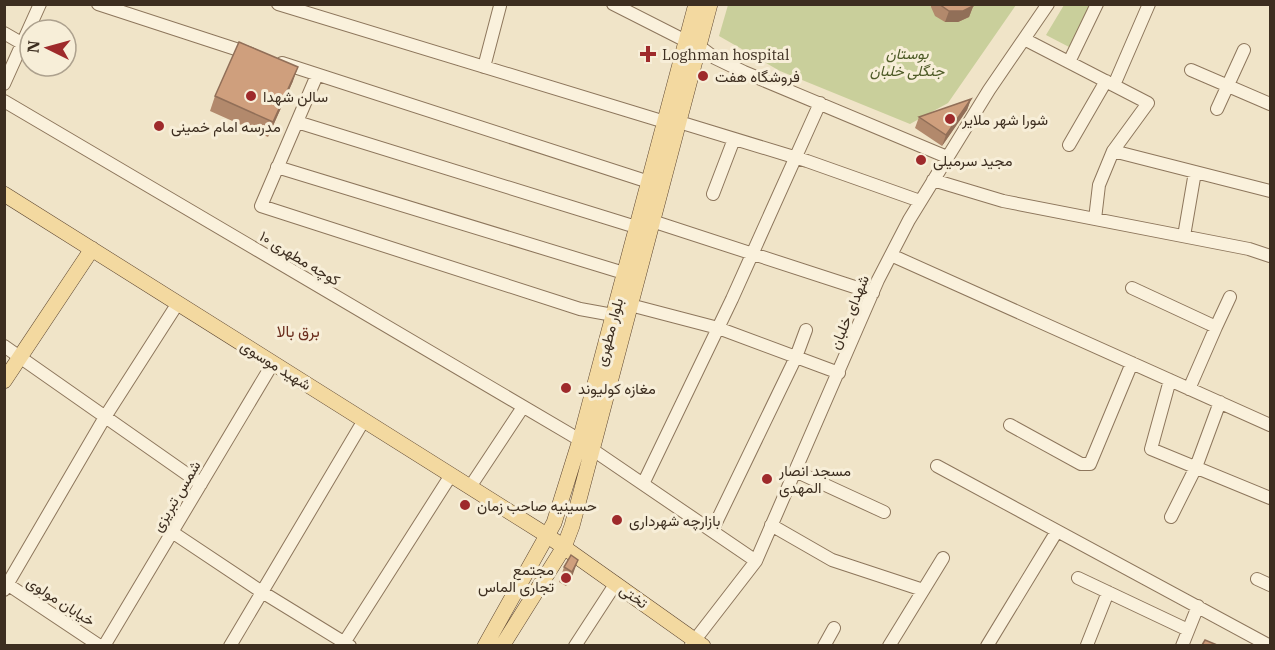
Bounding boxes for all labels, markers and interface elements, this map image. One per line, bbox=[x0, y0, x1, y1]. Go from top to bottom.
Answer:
north arrow bbox=[18, 18, 78, 78]
text: N bbox=[23, 40, 44, 54]
park label: بوستان جنگلی خلبان bbox=[870, 44, 945, 80]
marker: Loghman hospital bbox=[639, 45, 657, 63]
place label: Loghman hospital bbox=[662, 45, 790, 64]
place label: فروشگاه هفت bbox=[715, 67, 800, 86]
marker: فروشگاه هفت bbox=[696, 69, 710, 83]
place label: سالن شهدا bbox=[263, 87, 328, 107]
marker: سالن شهدا bbox=[244, 89, 258, 103]
place label: شورا شهر ملایر bbox=[961, 110, 1048, 129]
marker: شورا شهر ملایر bbox=[943, 112, 957, 126]
place label: مدرسه امام خمینی bbox=[171, 117, 281, 137]
marker: مدرسه امام خمینی bbox=[152, 119, 166, 133]
place label: مجید سرمیلی bbox=[933, 151, 1013, 171]
marker: مجید سرمیلی bbox=[914, 153, 928, 167]
street label: کوچه مطهری ۱۰ bbox=[256, 226, 344, 291]
street label: شهدای خلبان bbox=[825, 272, 874, 352]
street label: بلوار مطهری bbox=[591, 296, 628, 368]
district label: برق بالا bbox=[276, 321, 320, 342]
street label: شهید موسوی bbox=[237, 336, 315, 395]
place label: مغازه کولیوند bbox=[578, 379, 656, 398]
marker: مغازه کولیوند bbox=[559, 381, 573, 395]
street label: شمس تبریزی bbox=[147, 457, 206, 536]
place label: مسجد انصار المهدی bbox=[778, 461, 851, 498]
marker: مسجد انصار المهدی bbox=[760, 472, 774, 486]
place label: حسینیه صاحب زمان bbox=[477, 496, 597, 515]
marker: حسینیه صاحب زمان bbox=[458, 498, 472, 512]
place label: بازارچه شهرداری bbox=[629, 511, 721, 531]
marker: بازارچه شهرداری bbox=[610, 513, 624, 527]
place label: مجتمع تجاری الماس bbox=[478, 560, 554, 597]
marker: مجتمع تجاری الماس bbox=[559, 571, 573, 585]
street label: خیابان مولوی bbox=[23, 572, 99, 631]
street label: تختی bbox=[616, 580, 652, 613]

